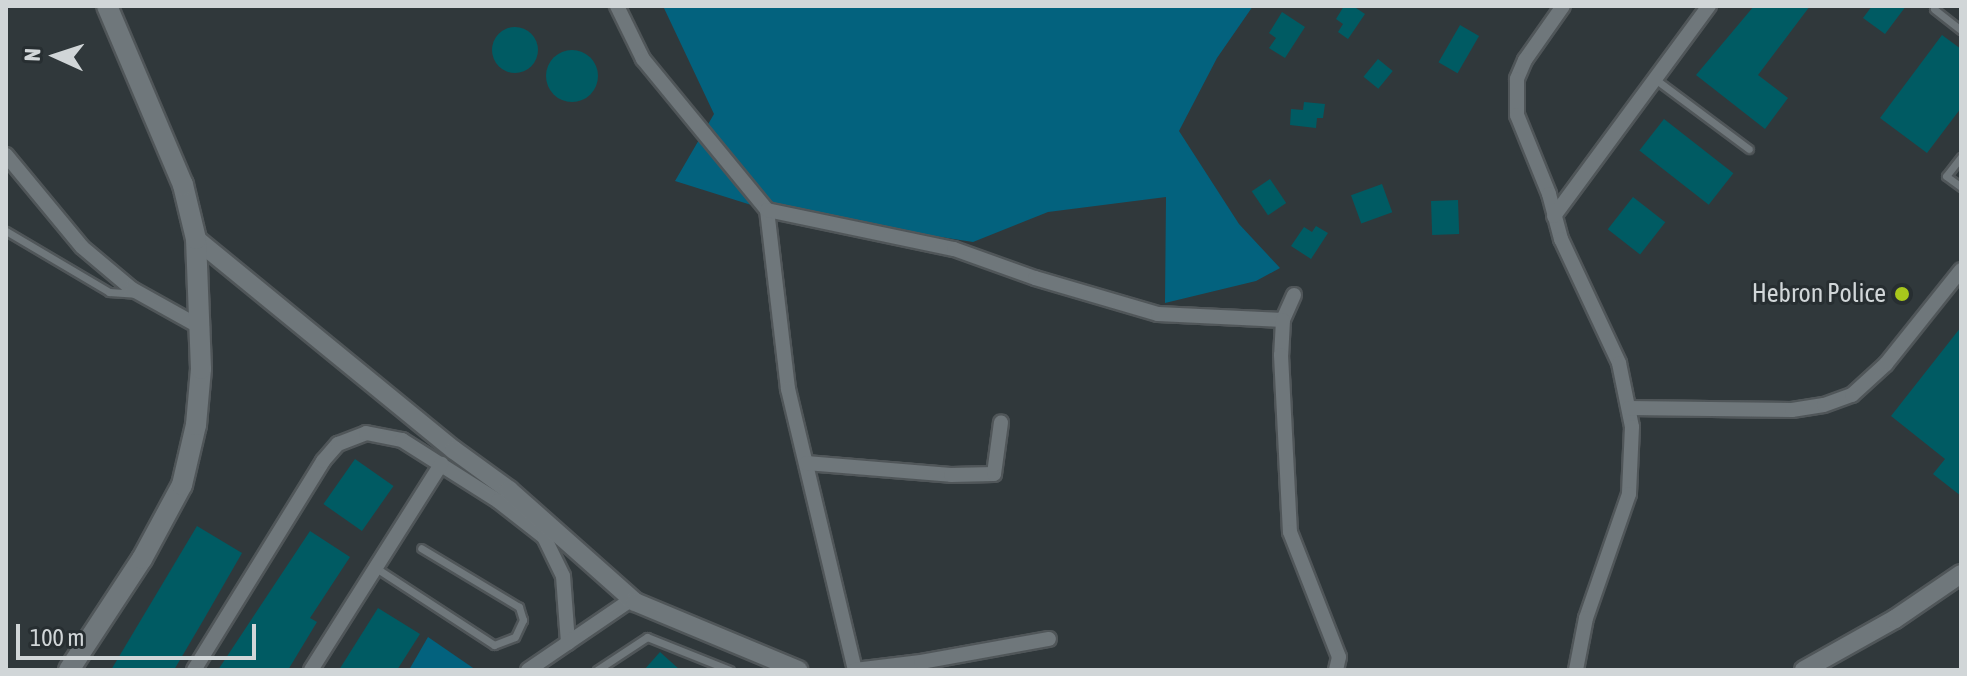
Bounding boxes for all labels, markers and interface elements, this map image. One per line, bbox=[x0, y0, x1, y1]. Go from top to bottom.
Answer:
north arrow bbox=[16, 16, 96, 96]
text: N bbox=[19, 48, 45, 62]
place label: Hebron Police bbox=[1752, 278, 1886, 310]
marker: Hebron Police bbox=[1893, 285, 1911, 303]
scale bar bbox=[20, 608, 260, 658]
text: 100 m bbox=[30, 624, 84, 651]

